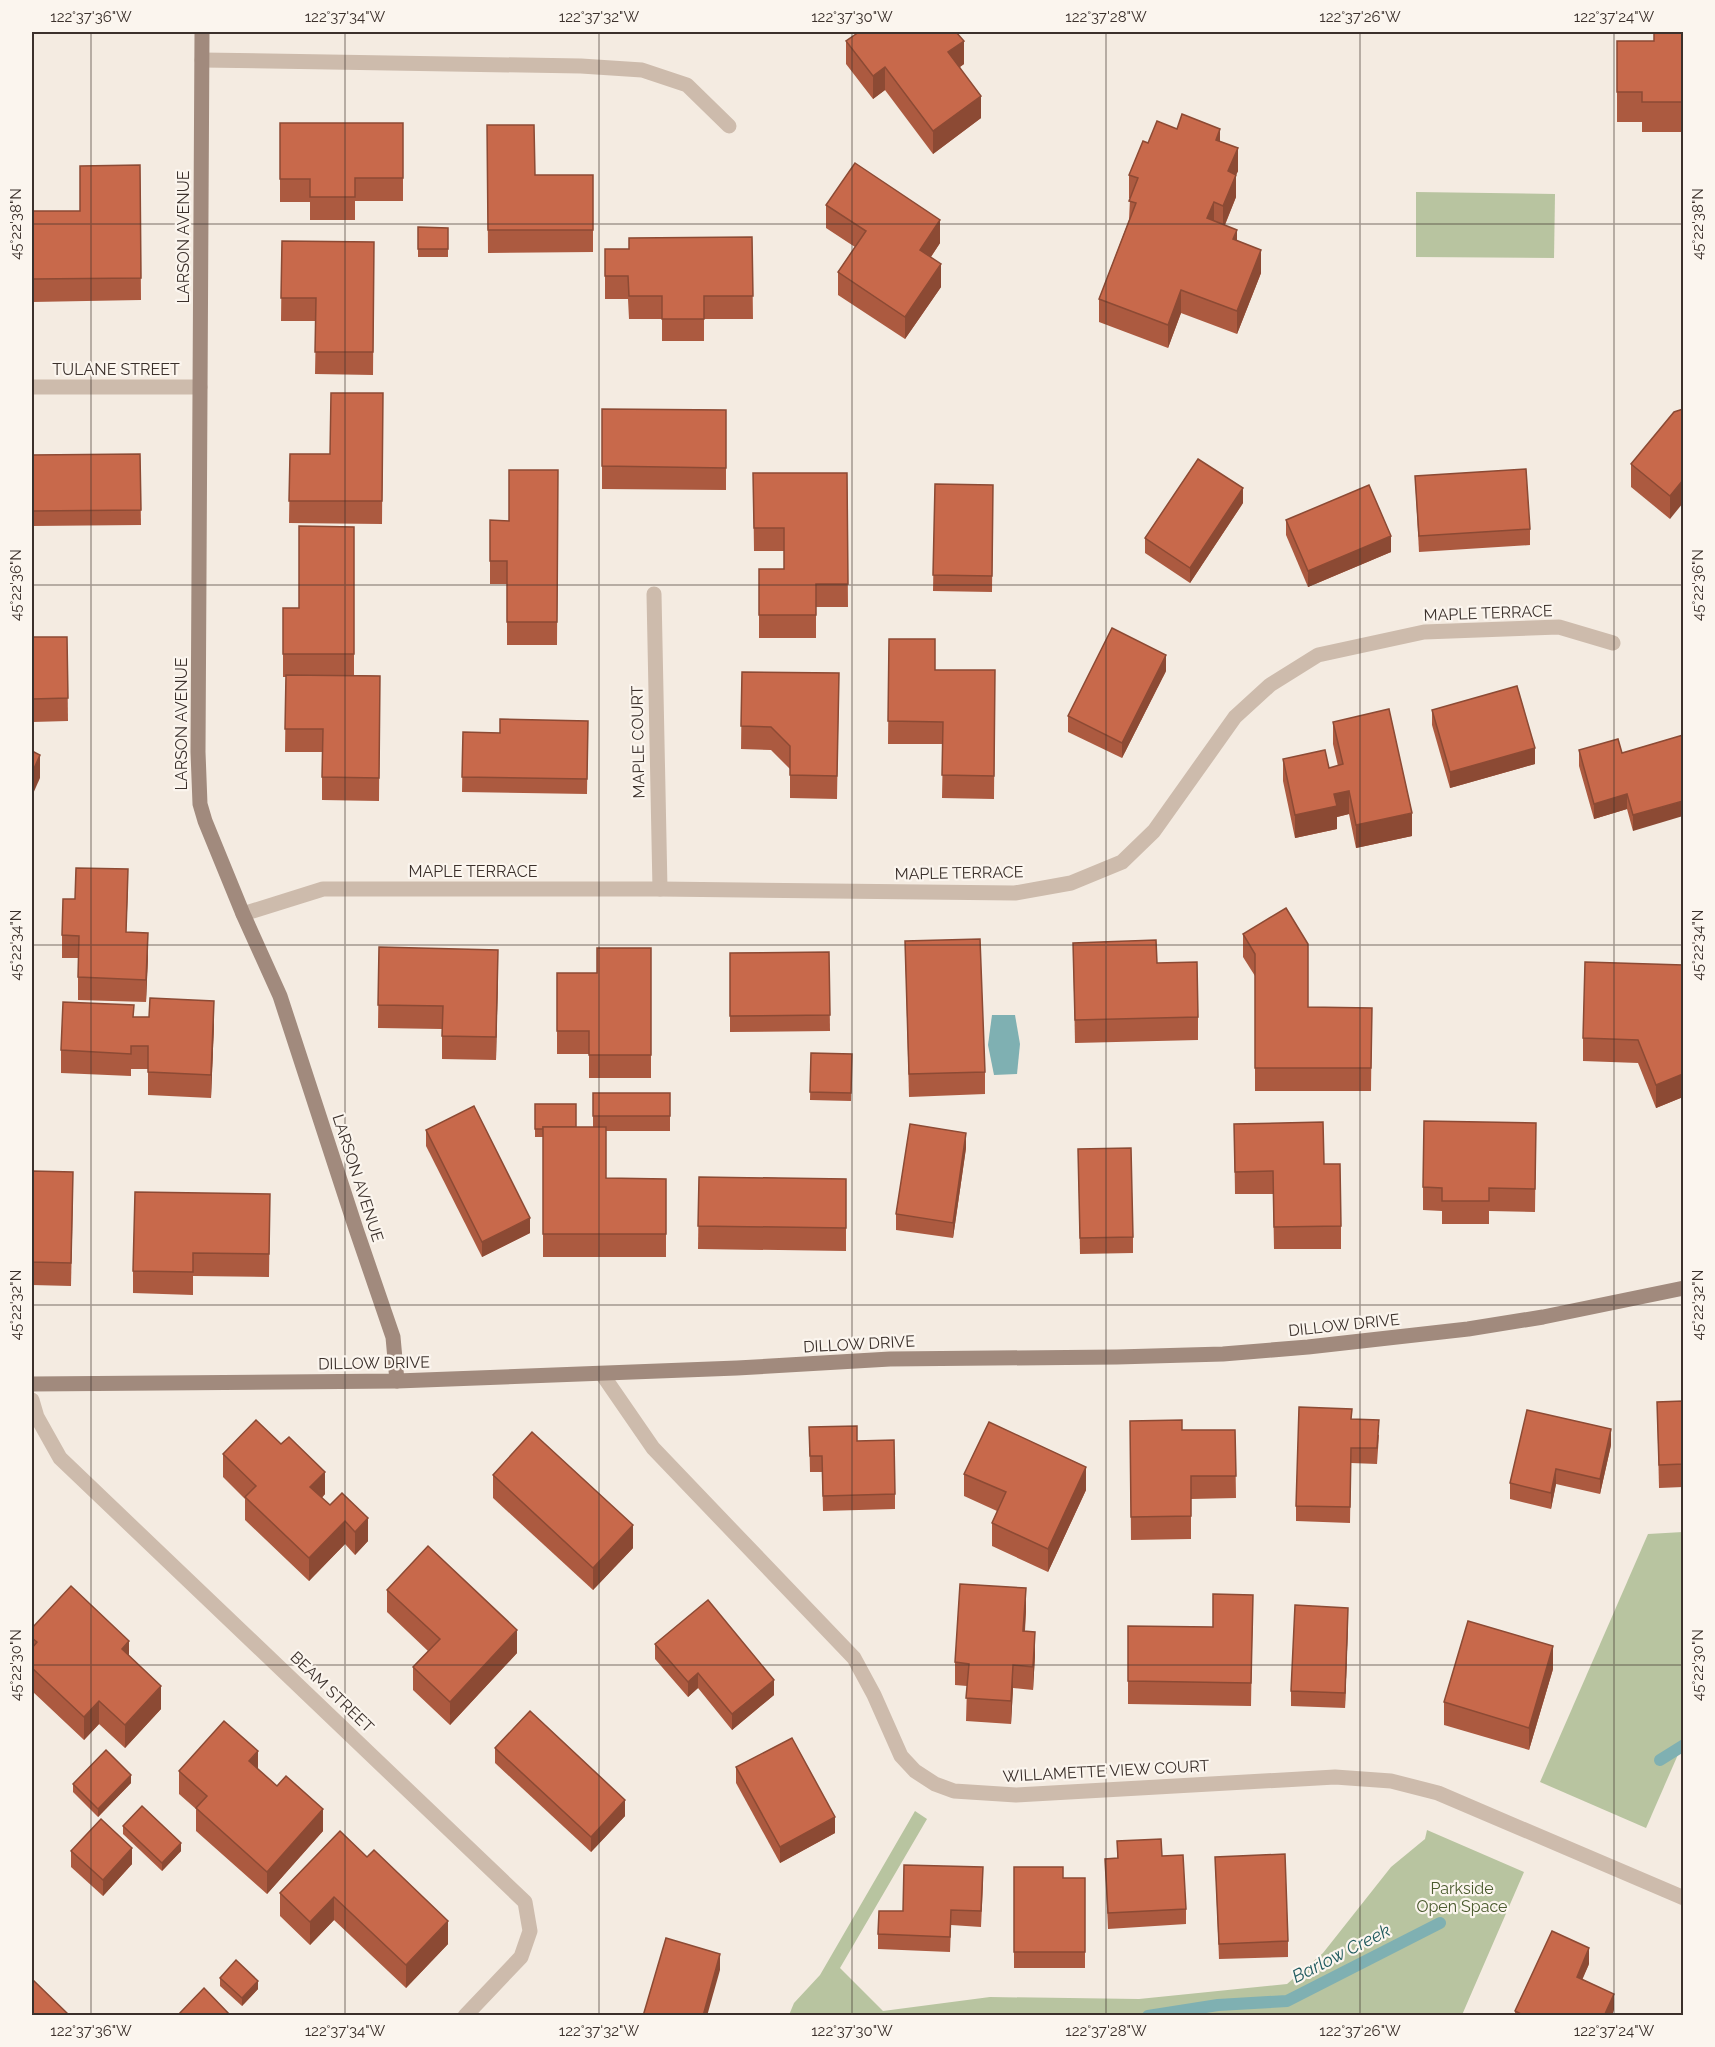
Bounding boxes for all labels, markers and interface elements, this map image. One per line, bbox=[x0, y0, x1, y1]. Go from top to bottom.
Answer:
text: 122°37'36"W bbox=[50, 8, 132, 26]
text: 122°37'34"W bbox=[305, 8, 386, 26]
text: 122°37'32"W bbox=[559, 8, 639, 26]
text: 122°37'30"W bbox=[811, 8, 893, 26]
text: 122°37'28"W bbox=[1065, 8, 1147, 26]
text: 122°37'26"W bbox=[1319, 8, 1401, 26]
text: 122°37'24"W bbox=[1574, 8, 1655, 26]
street label: LARSON AVENUE bbox=[174, 170, 193, 303]
text: 45°22'38"N bbox=[7, 188, 25, 260]
text: 45°22'38"N bbox=[1689, 188, 1707, 260]
street label: TULANE STREET bbox=[52, 360, 180, 379]
text: 45°22'36"N bbox=[7, 549, 25, 621]
text: 45°22'36"N bbox=[1689, 549, 1707, 621]
street label: MAPLE TERRACE bbox=[1423, 601, 1553, 625]
street label: LARSON AVENUE bbox=[172, 657, 191, 790]
street label: MAPLE COURT bbox=[628, 685, 648, 799]
street label: MAPLE TERRACE bbox=[409, 862, 538, 881]
street label: MAPLE TERRACE bbox=[894, 862, 1024, 884]
text: 45°22'34"N bbox=[7, 910, 25, 980]
text: 45°22'34"N bbox=[1689, 910, 1707, 980]
street label: LARSON AVENUE bbox=[328, 1112, 388, 1244]
text: 45°22'32"N bbox=[7, 1270, 25, 1340]
text: 45°22'32"N bbox=[1689, 1270, 1707, 1340]
street label: DILLOW DRIVE bbox=[1287, 1310, 1401, 1340]
street label: DILLOW DRIVE bbox=[803, 1332, 916, 1356]
street label: DILLOW DRIVE bbox=[318, 1353, 430, 1373]
text: 45°22'30"N bbox=[7, 1629, 25, 1701]
text: 45°22'30"N bbox=[1689, 1629, 1707, 1701]
street label: BEAM STREET bbox=[286, 1647, 378, 1737]
street label: WILLAMETTE VIEW COURT bbox=[1002, 1756, 1210, 1786]
park label: Parkside Open Space bbox=[1416, 1879, 1508, 1916]
water label: Barlow Creek bbox=[1288, 1919, 1394, 1987]
text: 122°37'36"W bbox=[50, 2022, 132, 2040]
text: 122°37'34"W bbox=[305, 2022, 386, 2040]
text: 122°37'32"W bbox=[559, 2022, 639, 2040]
text: 122°37'30"W bbox=[811, 2022, 893, 2040]
text: 122°37'28"W bbox=[1065, 2022, 1147, 2040]
text: 122°37'26"W bbox=[1319, 2022, 1401, 2040]
text: 122°37'24"W bbox=[1574, 2022, 1655, 2040]

